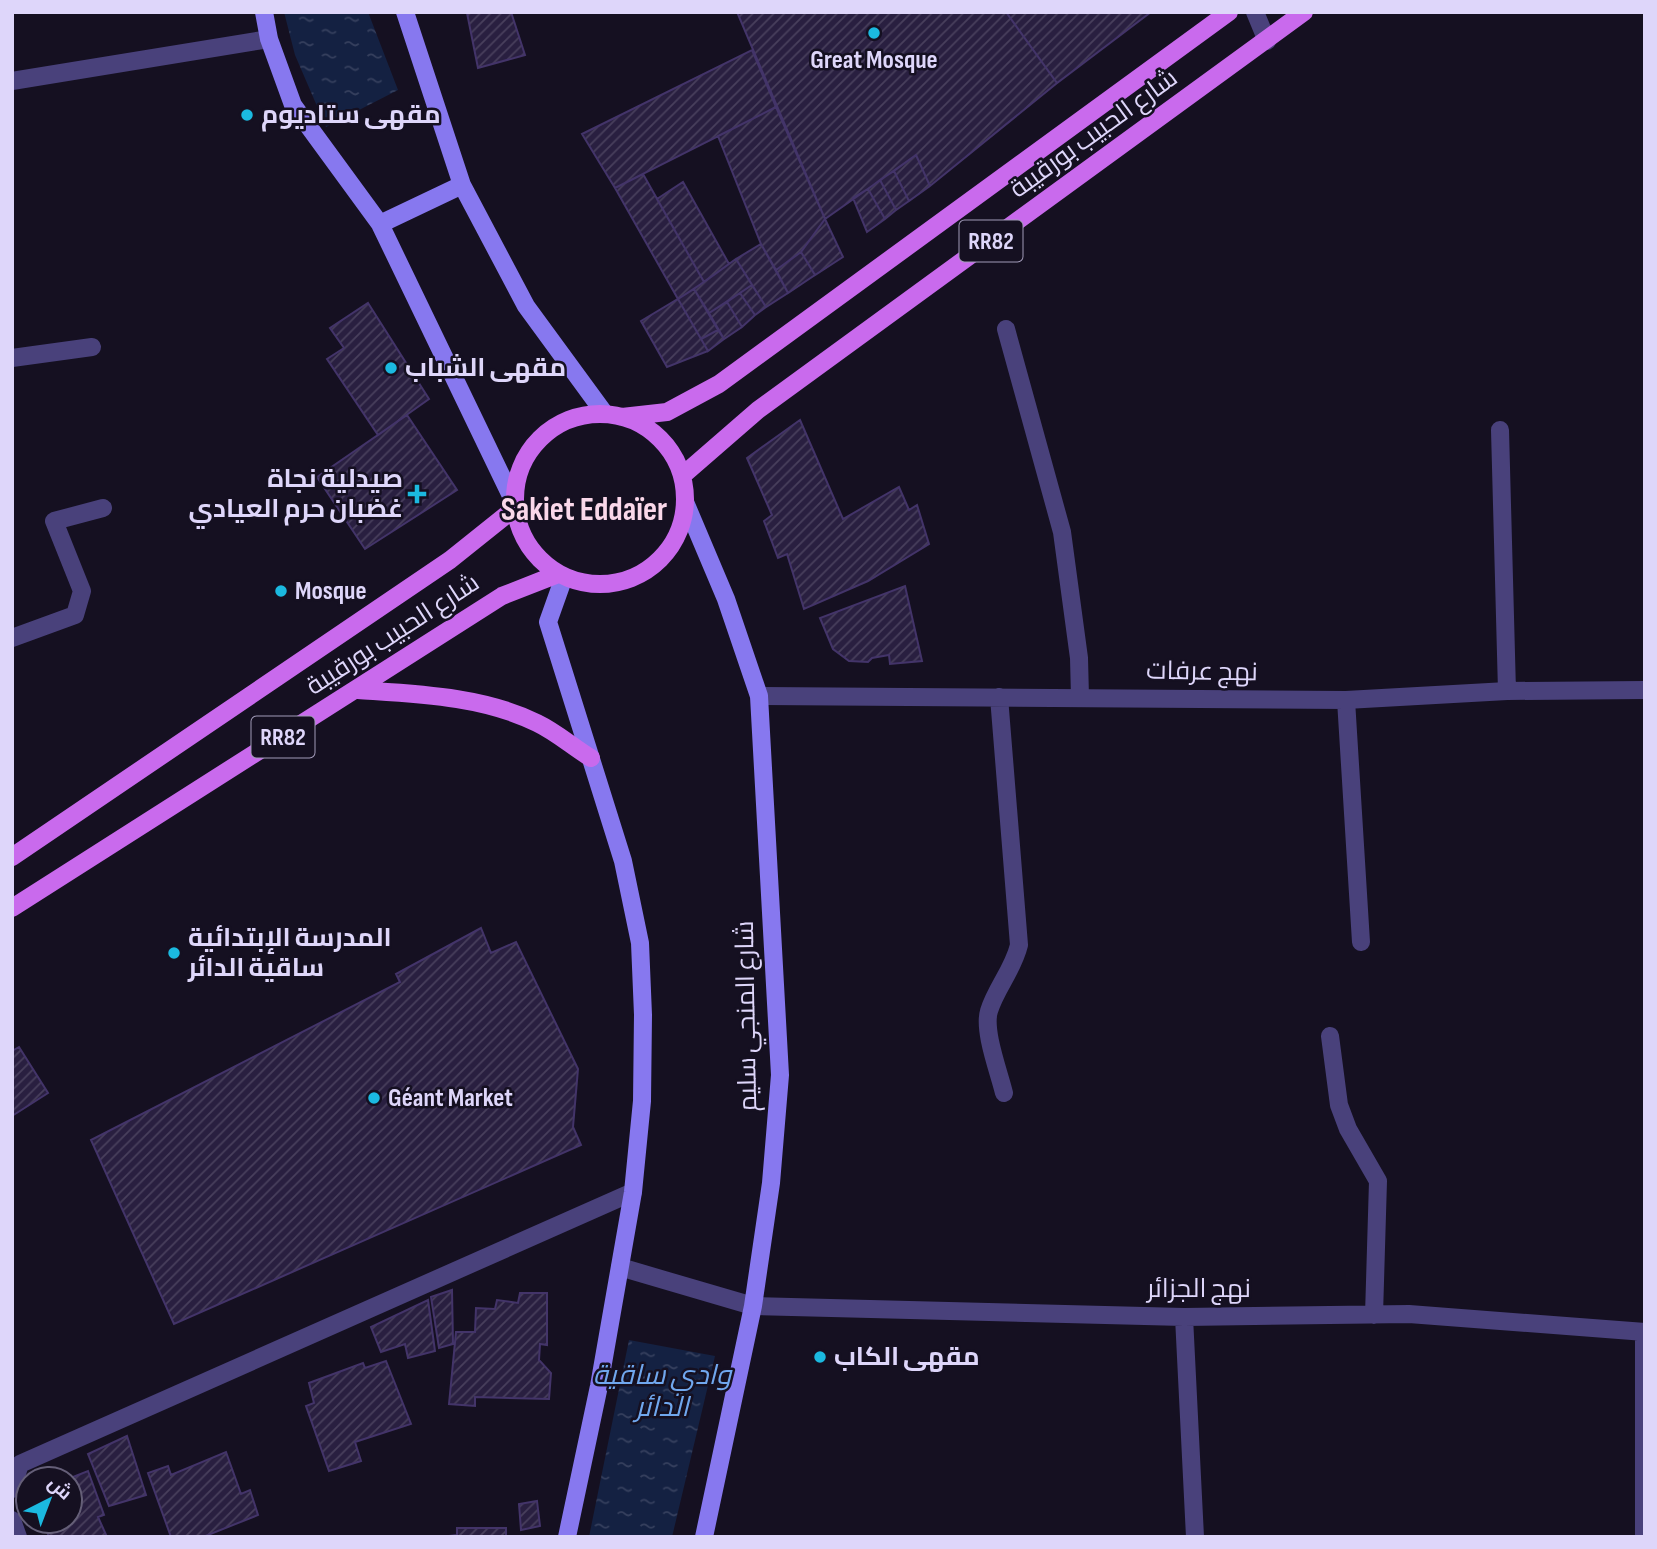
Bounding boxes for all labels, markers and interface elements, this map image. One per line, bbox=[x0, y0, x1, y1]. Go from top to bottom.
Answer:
marker: Great Mosque bbox=[866, 25, 882, 41]
place label: Great Mosque bbox=[810, 45, 938, 76]
street label: شارع الحبيب بورقيبة bbox=[1004, 63, 1184, 205]
place label: مقهى ستاديوم bbox=[261, 100, 441, 132]
marker: مقهى ستاديوم bbox=[239, 107, 255, 123]
road number: RR82 bbox=[960, 221, 1023, 262]
place label: مقهى الشباب bbox=[405, 353, 566, 384]
marker: مقهى الشباب bbox=[383, 360, 399, 376]
place label: صيدلية نجاة غضبان حرم العيادي bbox=[188, 464, 403, 529]
marker: صيدلية نجاة غضبان حرم العيادي bbox=[409, 486, 425, 502]
district label: Sakiet Eddaïer bbox=[501, 490, 667, 530]
street label: شارع الحبيب بورقيبة bbox=[301, 568, 485, 702]
place label: Mosque bbox=[295, 576, 367, 607]
marker: Mosque bbox=[273, 583, 289, 599]
street label: نهج عرفات bbox=[1146, 656, 1258, 688]
road number: RR82 bbox=[252, 716, 314, 758]
street label: شارع المنجي سليم bbox=[730, 920, 768, 1112]
place label: المدرسة الإبتدائية ساقية الدائر bbox=[187, 923, 392, 984]
marker: المدرسة الإبتدائية ساقية الدائر bbox=[166, 945, 182, 961]
place label: Géant Market bbox=[388, 1083, 513, 1114]
marker: Géant Market bbox=[366, 1090, 382, 1106]
street label: نهج الجزائر bbox=[1145, 1274, 1251, 1305]
place label: مقهى الكاب bbox=[834, 1342, 980, 1373]
marker: مقهى الكاب bbox=[812, 1349, 828, 1365]
water label: وادي ساقية الدائر bbox=[593, 1359, 733, 1424]
north arrow bbox=[14, 1465, 84, 1535]
text: ش bbox=[43, 1472, 76, 1505]

